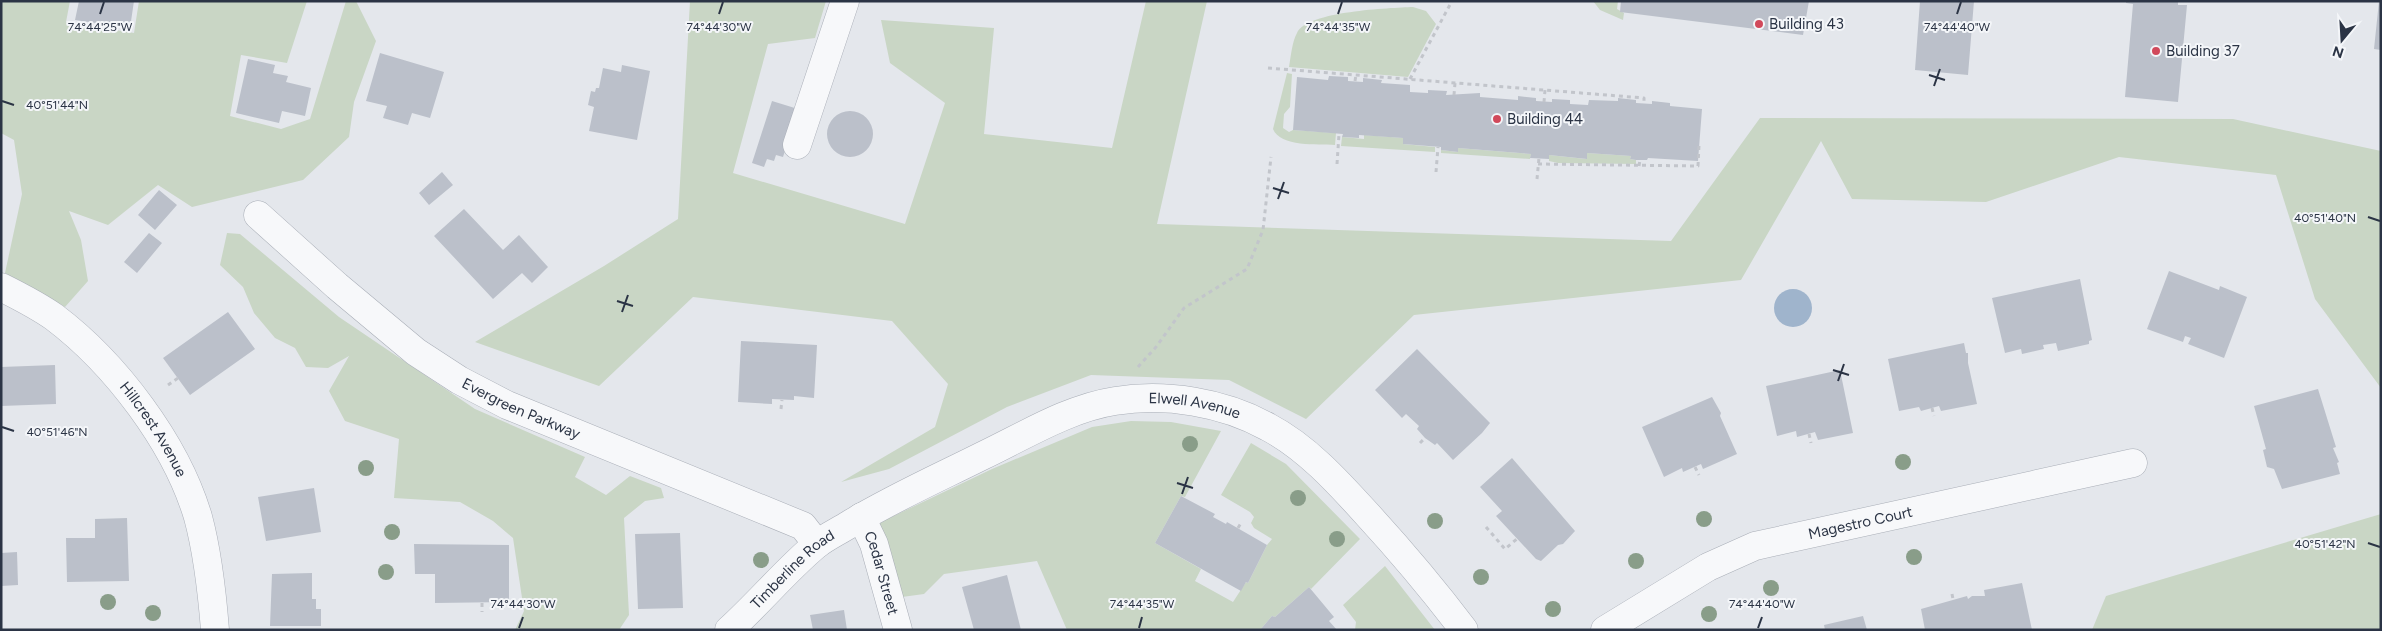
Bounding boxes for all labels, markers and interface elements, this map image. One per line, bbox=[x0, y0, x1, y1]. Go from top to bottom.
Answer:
place label: Building 43 bbox=[1769, 15, 1844, 33]
north arrow bbox=[2317, 15, 2367, 65]
marker: Building 43 bbox=[1753, 18, 1765, 30]
text: 74°44'25"W bbox=[68, 20, 133, 34]
text: 74°44'30"W bbox=[686, 20, 752, 34]
text: 74°44'35"W bbox=[1306, 20, 1371, 34]
text: 74°44'40"W bbox=[1924, 20, 1991, 34]
place label: Building 37 bbox=[2166, 42, 2240, 60]
text: N bbox=[2330, 42, 2346, 62]
marker: Building 37 bbox=[2150, 45, 2162, 57]
text: 40°51'44"N bbox=[26, 98, 88, 112]
place label: Building 44 bbox=[1507, 110, 1583, 128]
marker: Building 44 bbox=[1491, 113, 1503, 125]
text: 40°51'40"N bbox=[2294, 211, 2356, 225]
street label: Evergreen Parkway bbox=[459, 374, 583, 443]
street label: Hillcrest Avenue bbox=[116, 378, 190, 480]
street label: Elwell Avenue bbox=[1149, 389, 1243, 422]
text: 40°51'46"N bbox=[26, 425, 88, 439]
street label: Magestro Court bbox=[1806, 503, 1914, 543]
street label: Timberline Road bbox=[747, 526, 838, 613]
street label: Cedar Street bbox=[860, 528, 902, 617]
text: 40°51'42"N bbox=[2294, 537, 2356, 551]
text: 74°44'30"W bbox=[490, 597, 556, 611]
text: 74°44'35"W bbox=[1110, 597, 1175, 611]
text: 74°44'40"W bbox=[1729, 597, 1796, 611]

